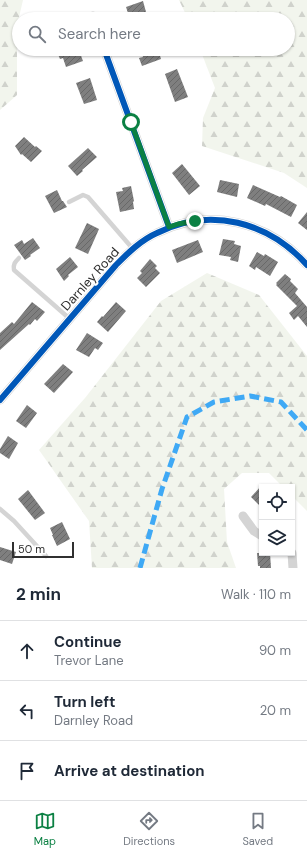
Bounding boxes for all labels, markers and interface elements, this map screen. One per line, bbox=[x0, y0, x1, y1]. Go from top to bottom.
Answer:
search box bbox=[12, 12, 295, 56]
icon: search bbox=[26, 23, 48, 45]
text: Search here bbox=[58, 24, 141, 44]
route start bbox=[122, 113, 140, 131]
route end bbox=[186, 212, 204, 230]
street label: Darnley Road bbox=[57, 244, 123, 314]
map controls bbox=[259, 484, 295, 556]
button: locate bbox=[259, 484, 295, 520]
button: layers bbox=[259, 520, 295, 556]
scale bar bbox=[12, 540, 74, 559]
text: 50 m bbox=[18, 542, 45, 556]
text: 2 min bbox=[16, 583, 61, 605]
text: Walk · 110 m bbox=[221, 586, 291, 603]
text: Continue bbox=[54, 632, 122, 652]
icon: ahead bbox=[16, 640, 38, 662]
text: 90 m bbox=[259, 642, 291, 659]
text: Trevor Lane bbox=[54, 652, 124, 669]
text: Turn left bbox=[54, 692, 115, 712]
icon: left bbox=[16, 700, 38, 722]
text: 20 m bbox=[260, 702, 291, 719]
text: Darnley Road bbox=[54, 712, 133, 729]
icon: arrive bbox=[16, 760, 38, 782]
text: Arrive at destination bbox=[54, 761, 205, 781]
tab: Map bbox=[34, 810, 56, 848]
tab: Directions bbox=[123, 810, 175, 848]
tab: Saved bbox=[242, 810, 273, 848]

